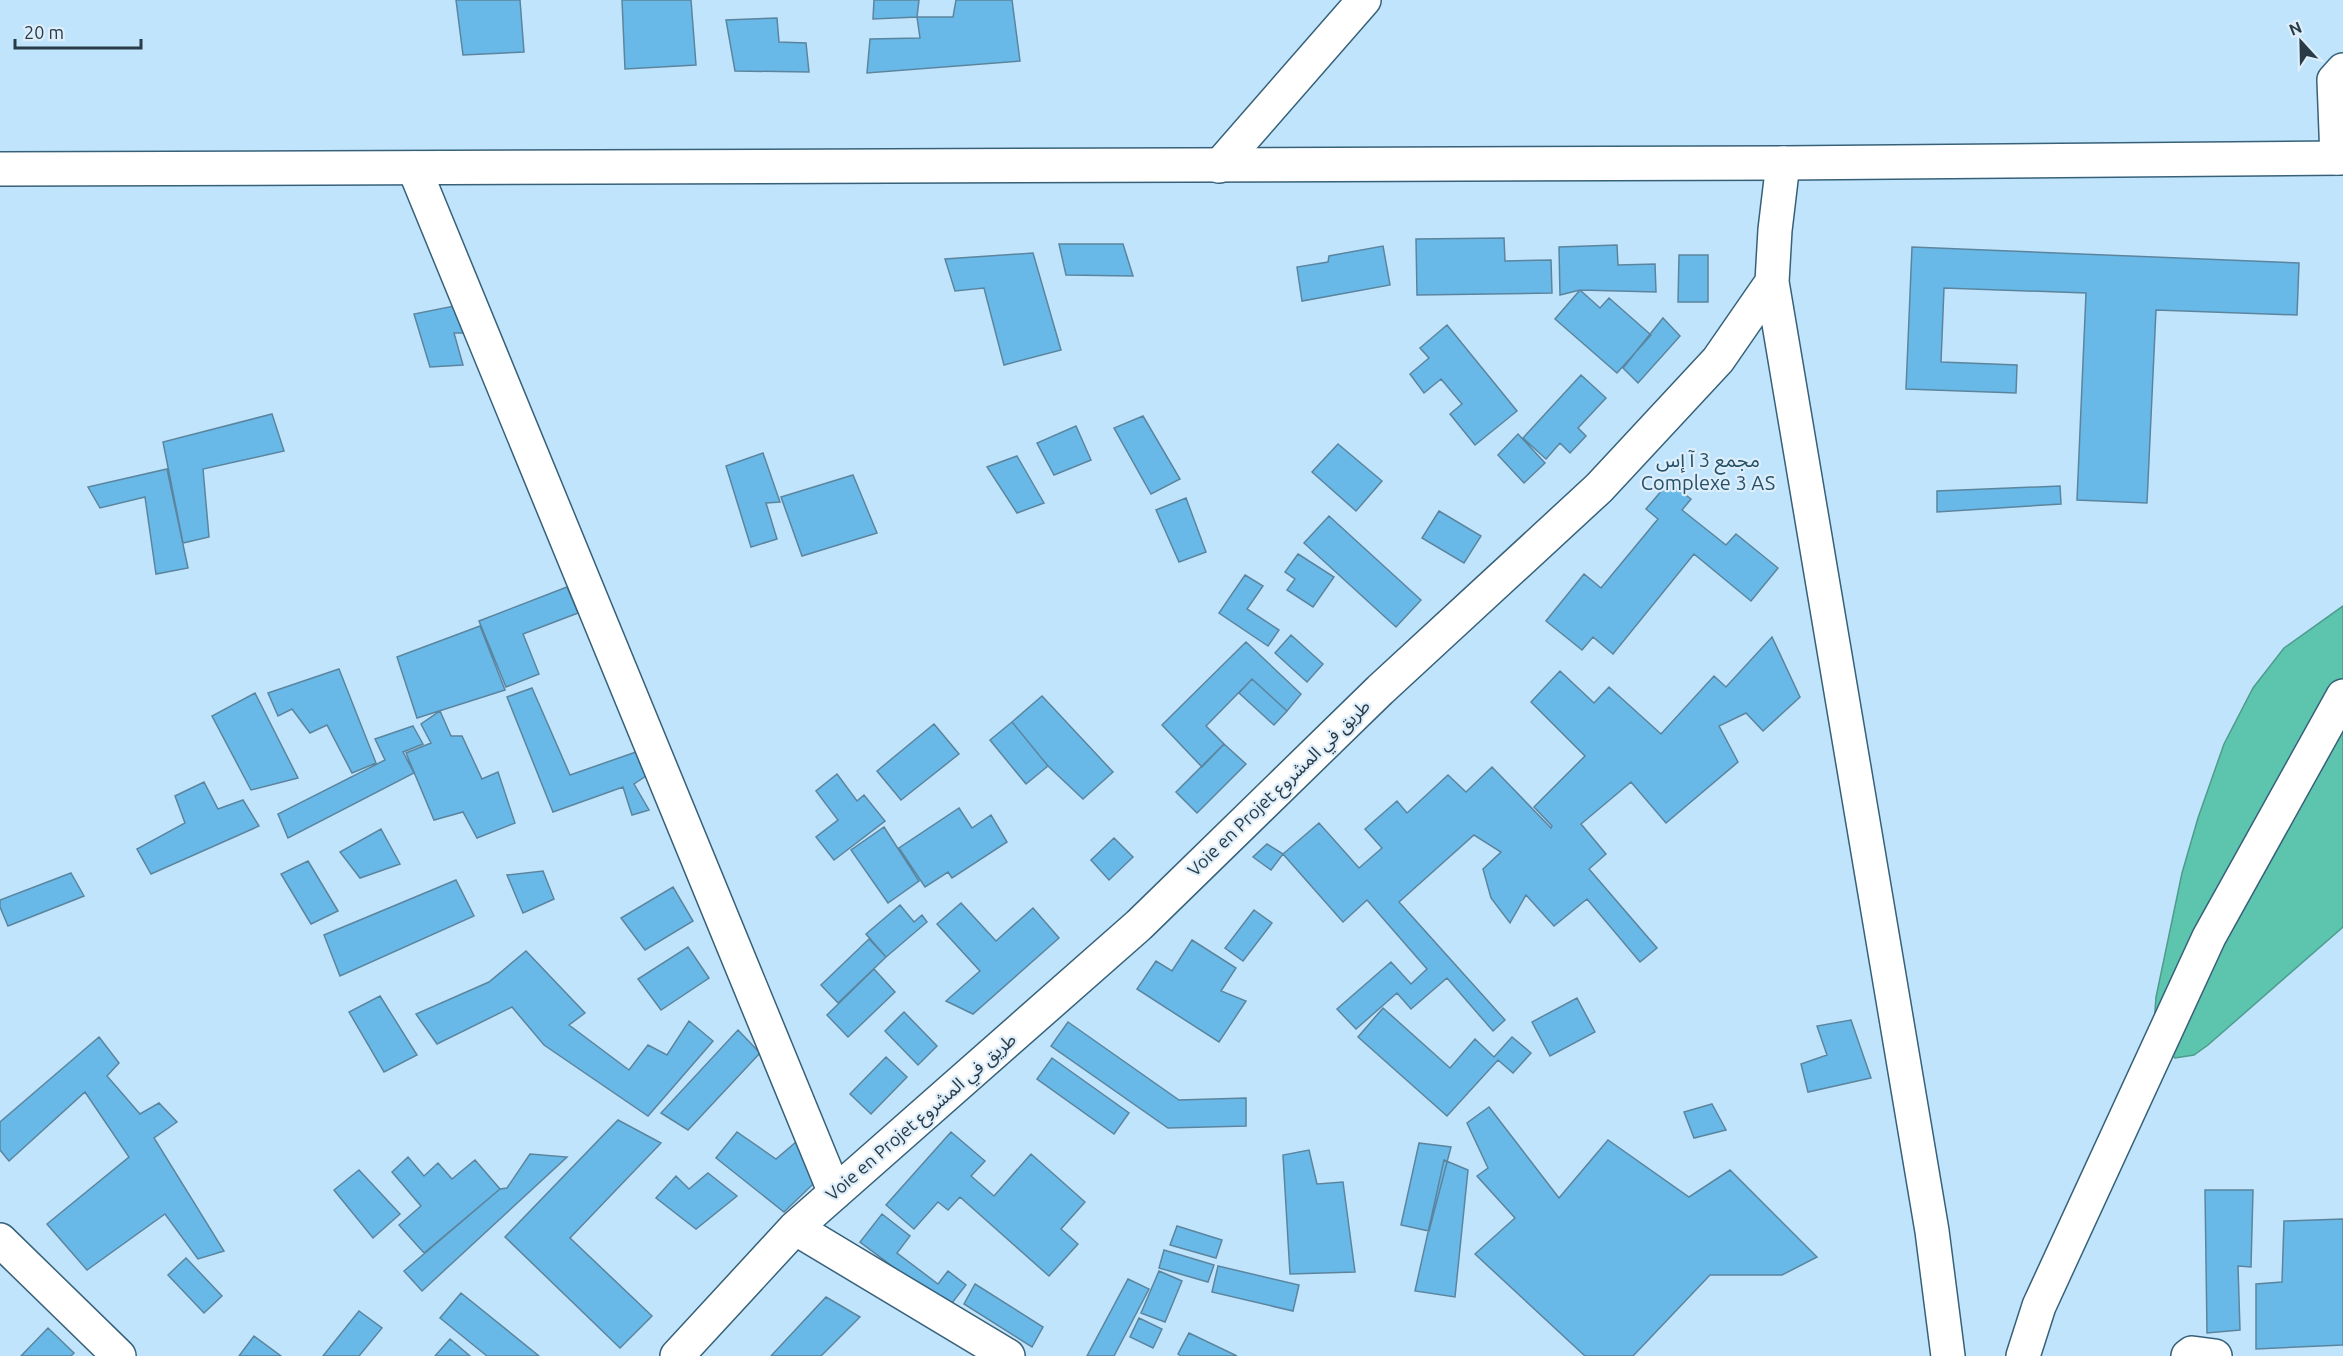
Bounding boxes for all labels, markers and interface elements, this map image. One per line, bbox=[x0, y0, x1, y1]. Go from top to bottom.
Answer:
scale bar bbox=[15, 12, 141, 50]
north arrow bbox=[2271, 12, 2331, 72]
text: N bbox=[2286, 18, 2304, 39]
text: 20 m bbox=[24, 22, 64, 42]
district label: مجمع 3 آ إس Complexe 3 AS bbox=[1641, 448, 1775, 494]
street label: Voie en Projet طريق في المشروع bbox=[1183, 695, 1377, 883]
street label: Voie en Projet طريق في المشروع bbox=[821, 1028, 1023, 1208]

